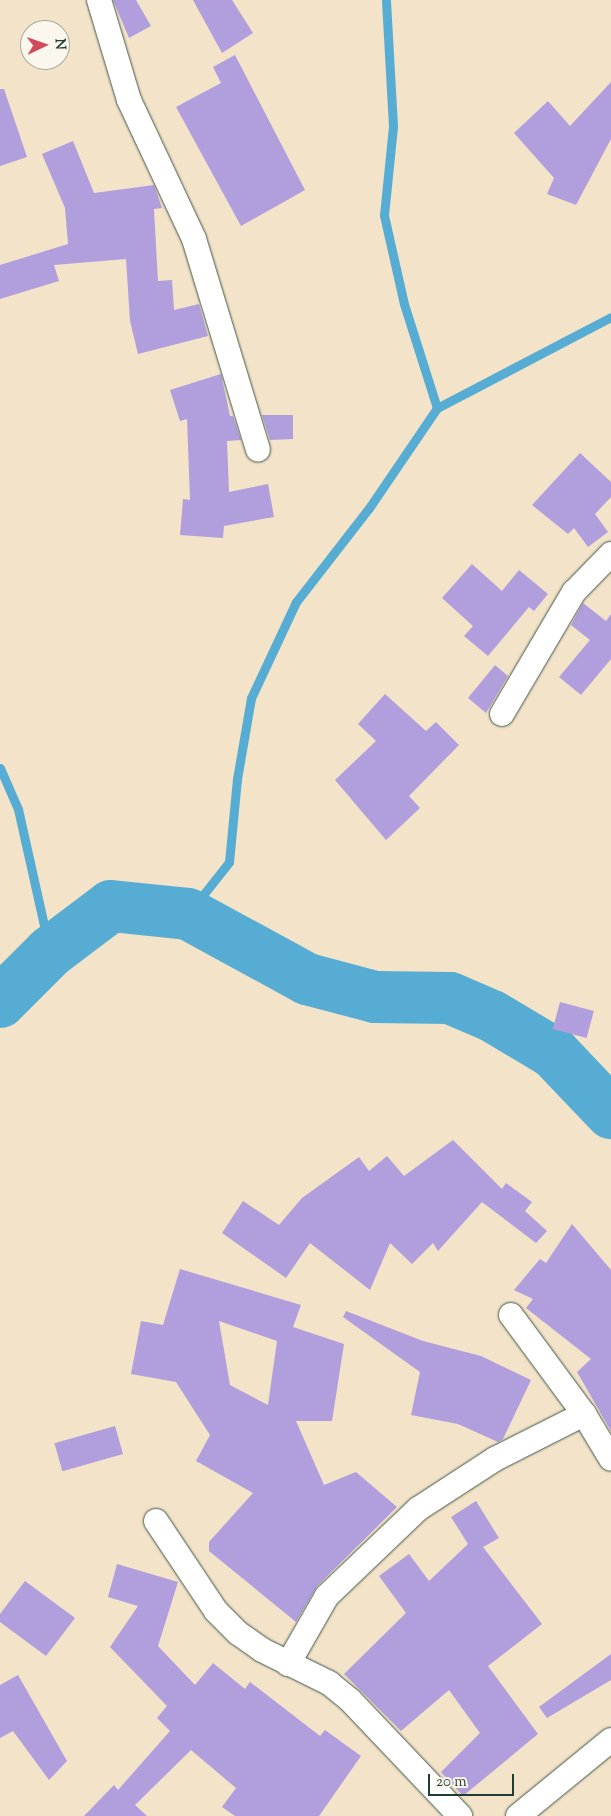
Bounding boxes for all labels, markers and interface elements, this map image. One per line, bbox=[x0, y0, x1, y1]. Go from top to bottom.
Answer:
north arrow bbox=[20, 20, 70, 70]
text: N bbox=[49, 38, 69, 50]
scale bar bbox=[431, 1764, 517, 1796]
text: 20 m bbox=[436, 1772, 467, 1793]

